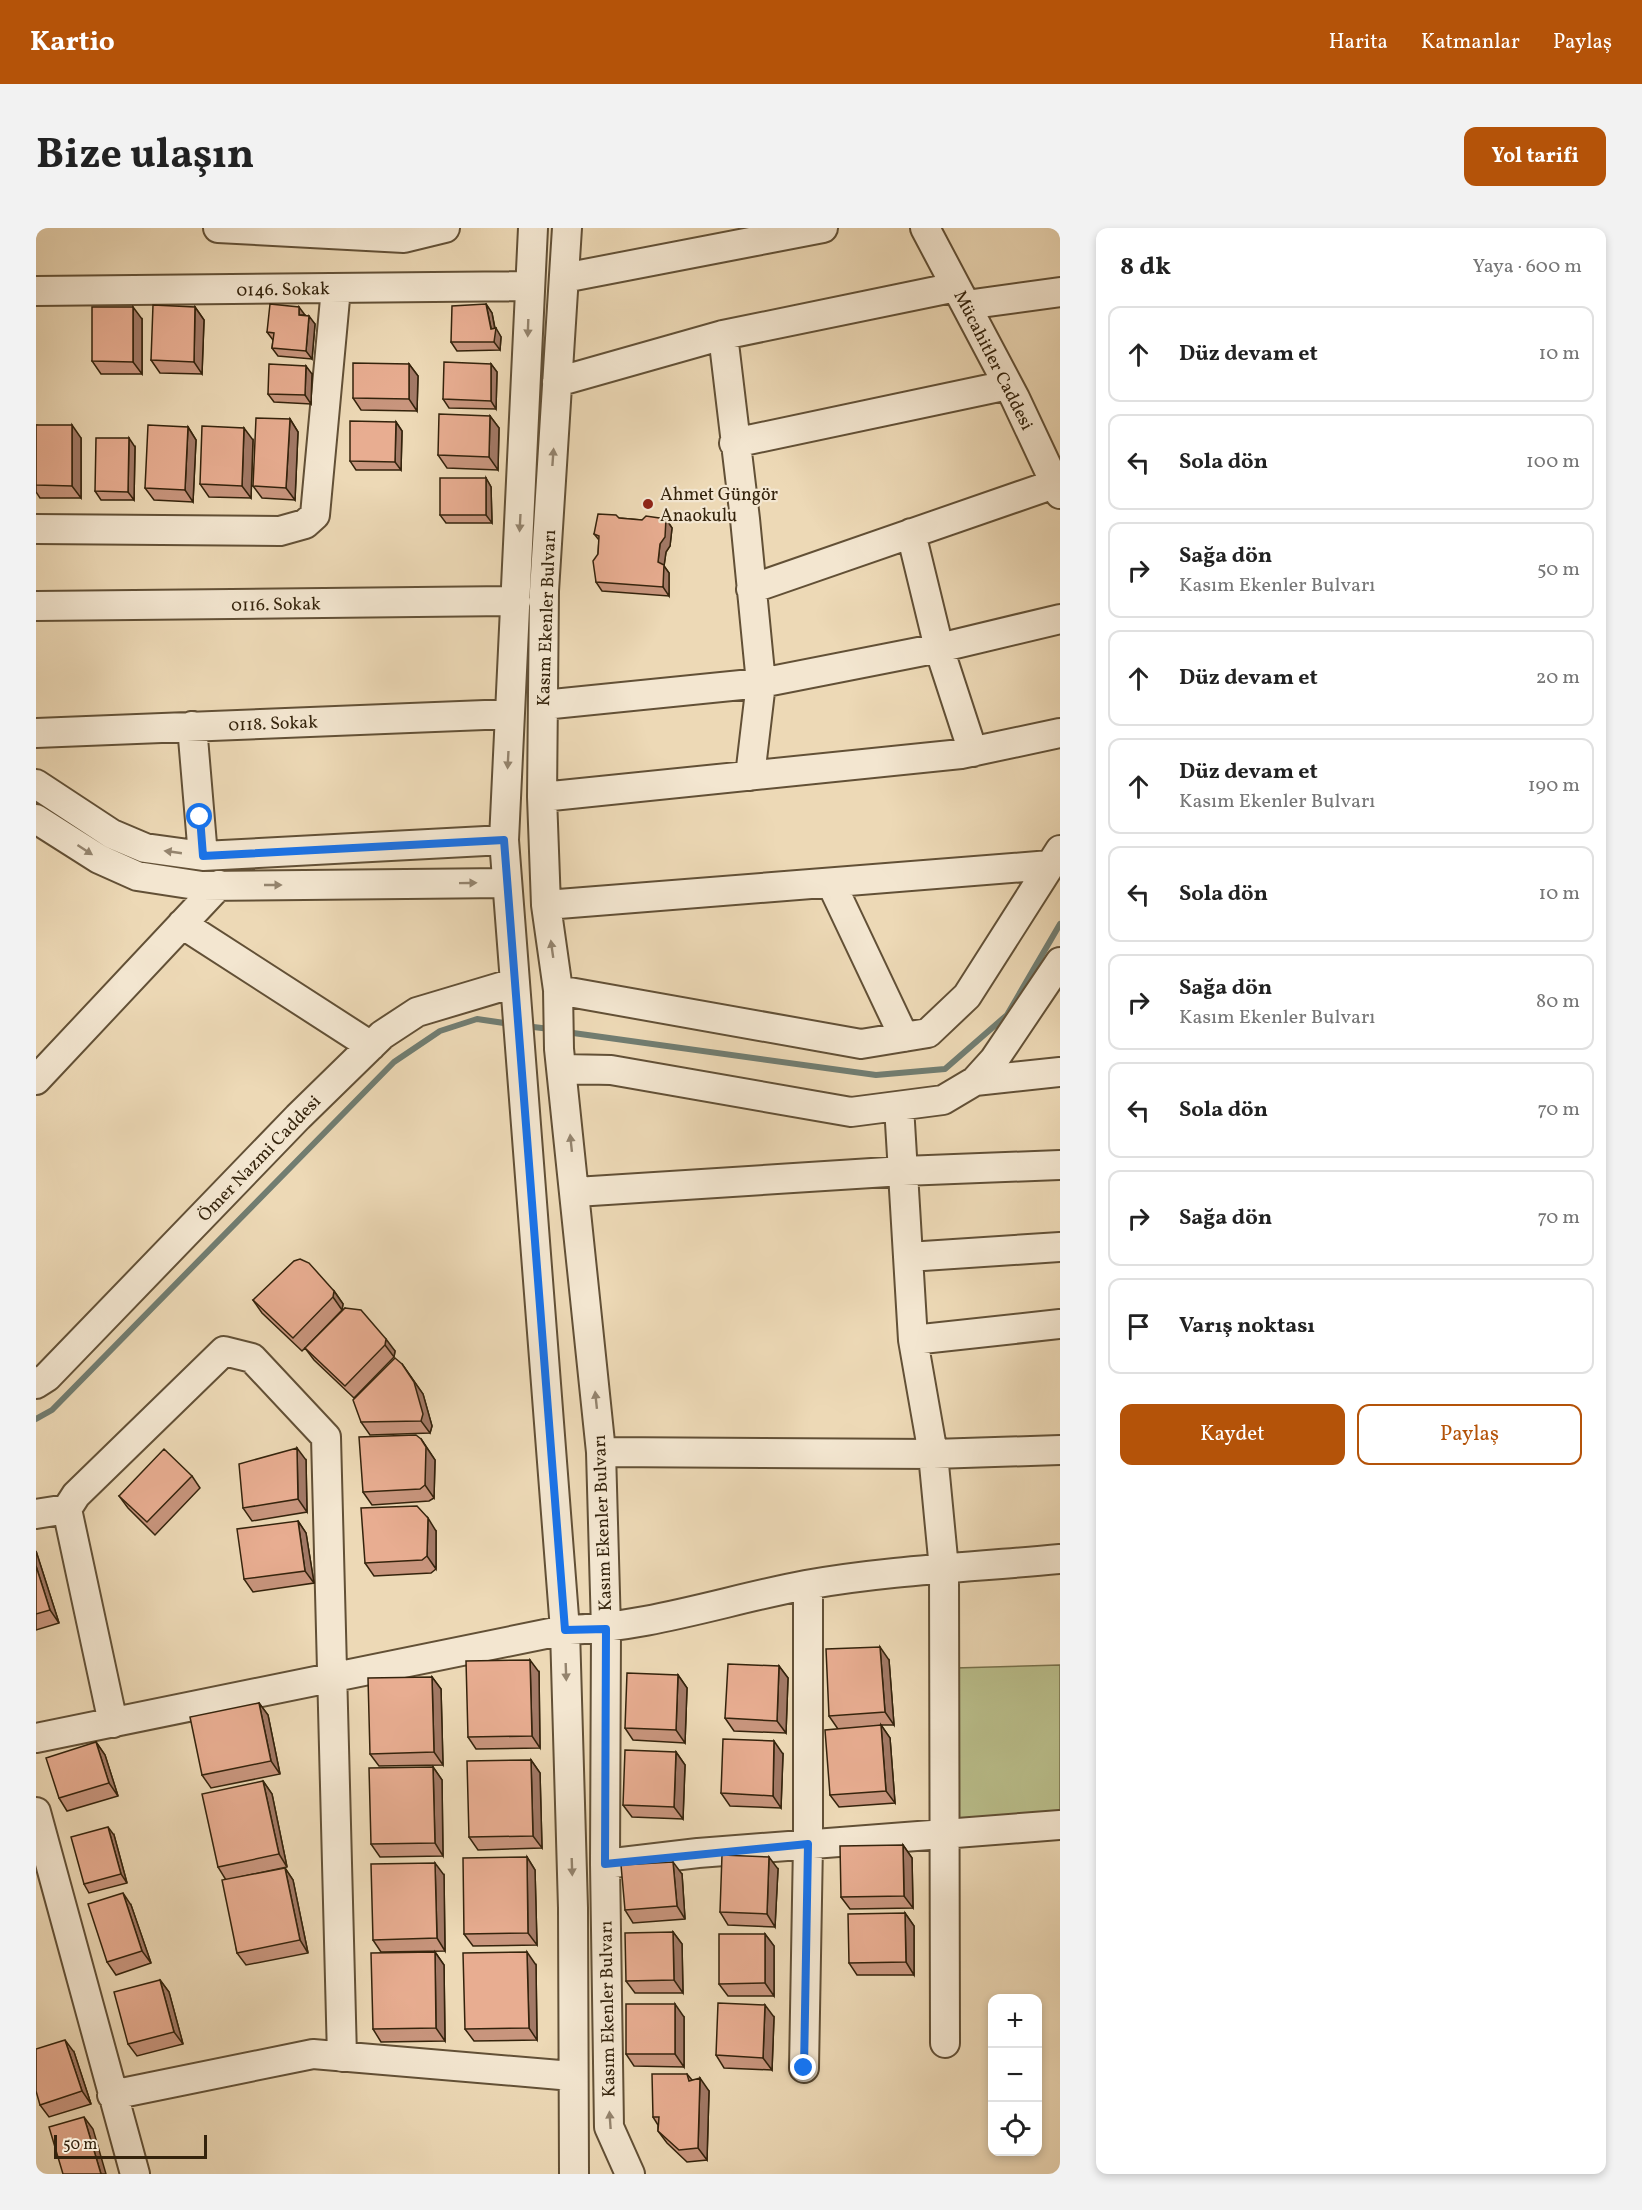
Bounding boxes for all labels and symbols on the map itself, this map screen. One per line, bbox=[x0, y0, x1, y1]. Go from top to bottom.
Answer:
street label: 0146. Sokak bbox=[236, 277, 330, 304]
street label: Mücahitler Caddesi bbox=[947, 287, 1039, 435]
one-way arrow bbox=[523, 319, 533, 338]
one-way arrow bbox=[548, 448, 557, 467]
place label: Ahmet Güngör Anaokulu bbox=[660, 483, 779, 529]
marker: Ahmet Güngör Anaokulu bbox=[641, 497, 655, 511]
one-way arrow bbox=[515, 514, 524, 533]
street label: Kasım Ekenler Bulvarı bbox=[532, 529, 563, 707]
street label: 0116. Sokak bbox=[231, 592, 321, 619]
street label: 0118. Sokak bbox=[228, 710, 318, 739]
one-way arrow bbox=[503, 750, 512, 769]
route start bbox=[186, 803, 212, 829]
one-way arrow bbox=[77, 845, 93, 856]
one-way arrow bbox=[164, 848, 183, 857]
one-way arrow bbox=[459, 879, 478, 888]
one-way arrow bbox=[264, 880, 283, 890]
one-way arrow bbox=[548, 940, 557, 959]
street label: Ömer Nazmi Caddesi bbox=[193, 1090, 327, 1228]
one-way arrow bbox=[566, 1134, 576, 1153]
one-way arrow bbox=[591, 1391, 601, 1410]
street label: Kasım Ekenler Bulvarı bbox=[588, 1434, 619, 1612]
one-way arrow bbox=[562, 1662, 571, 1681]
one-way arrow bbox=[567, 1857, 576, 1876]
street label: Kasım Ekenler Bulvarı bbox=[594, 1920, 623, 2098]
route end bbox=[790, 2054, 816, 2080]
one-way arrow bbox=[605, 2110, 614, 2129]
scale bar bbox=[54, 2132, 207, 2160]

